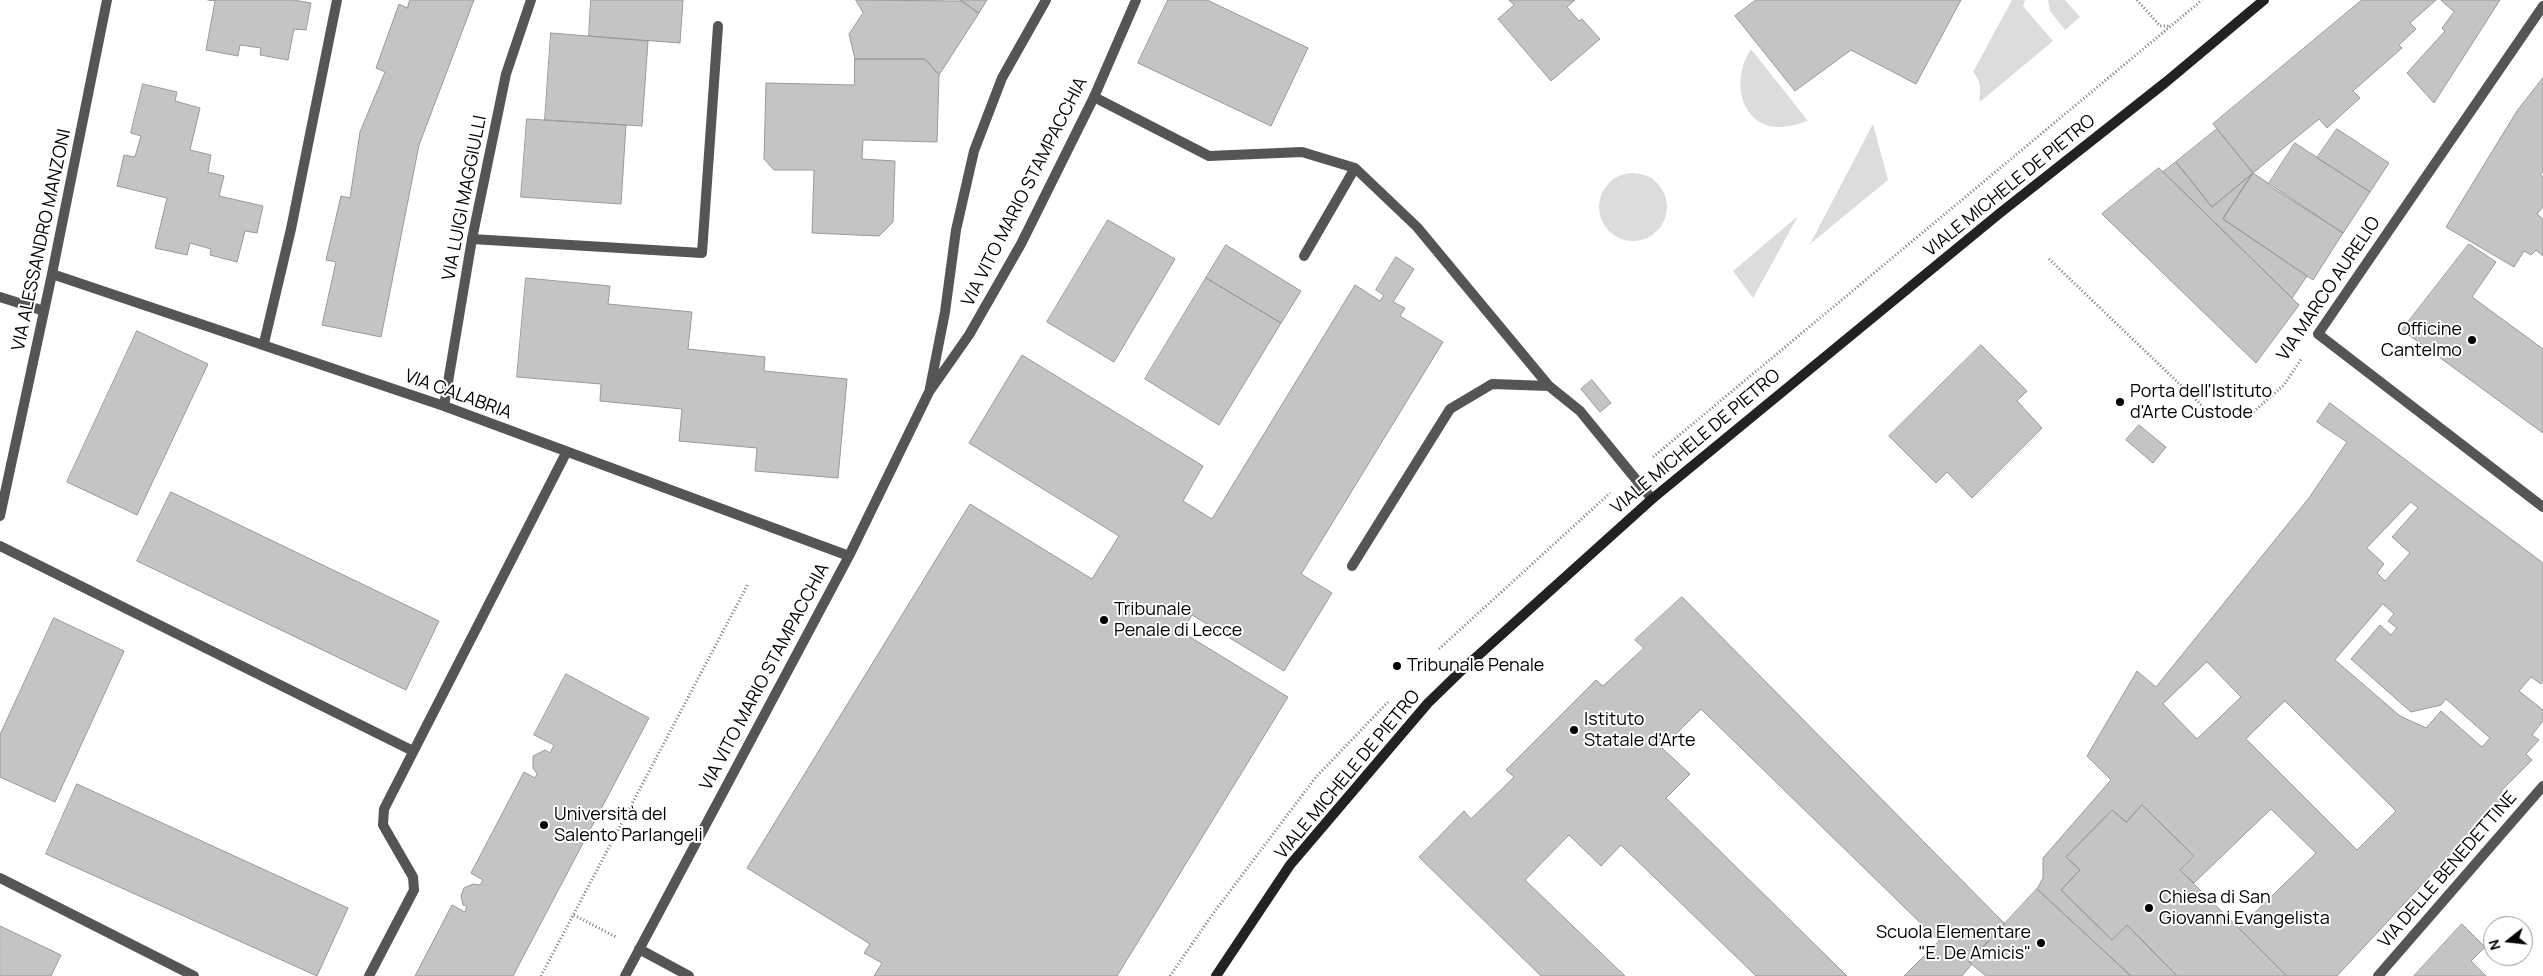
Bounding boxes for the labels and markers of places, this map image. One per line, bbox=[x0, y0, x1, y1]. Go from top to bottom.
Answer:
place label: Officine Cantelmo bbox=[2381, 319, 2462, 362]
marker: Officine Cantelmo bbox=[2466, 334, 2478, 346]
place label: Porta dell'Istituto d'Arte Custode bbox=[2130, 381, 2272, 424]
marker: Porta dell'Istituto d'Arte Custode bbox=[2114, 396, 2126, 408]
place label: Tribunale Penale di Lecce bbox=[1114, 599, 1242, 642]
marker: Tribunale Penale di Lecce bbox=[1098, 614, 1110, 626]
place label: Tribunale Penale bbox=[1407, 655, 1544, 677]
marker: Tribunale Penale bbox=[1391, 660, 1403, 672]
place label: Istituto Statale d'Arte bbox=[1584, 709, 1695, 752]
marker: Istituto Statale d'Arte bbox=[1568, 724, 1580, 736]
place label: Università del Salento Parlangeli bbox=[554, 804, 703, 846]
marker: Università del Salento Parlangeli bbox=[538, 819, 550, 831]
place label: Chiesa di San Giovanni Evangelista bbox=[2159, 887, 2330, 930]
marker: Chiesa di San Giovanni Evangelista bbox=[2143, 902, 2155, 914]
place label: Scuola Elementare "E. De Amicis" bbox=[1876, 922, 2031, 964]
marker: Scuola Elementare "E. De Amicis" bbox=[2035, 937, 2047, 949]

